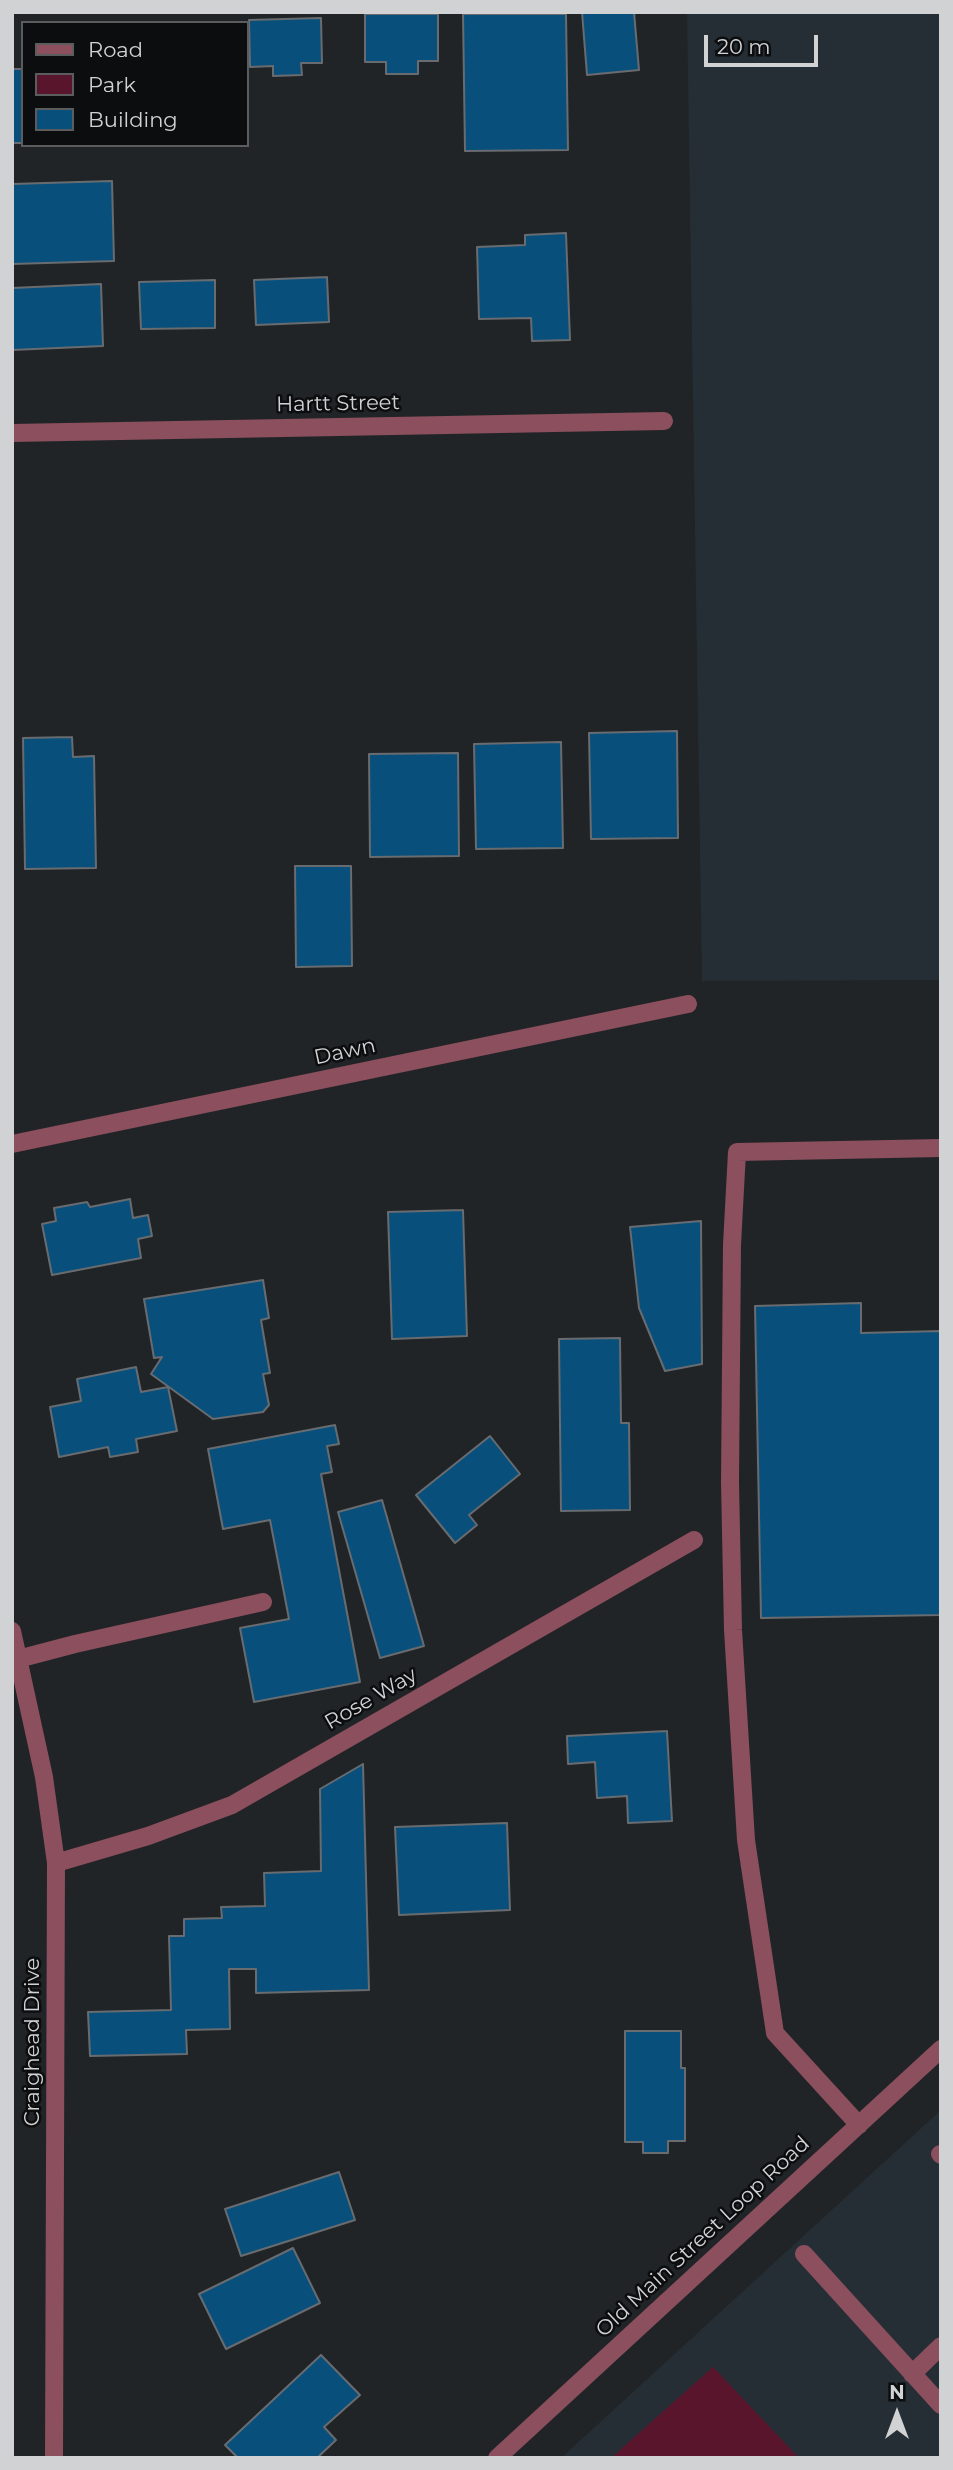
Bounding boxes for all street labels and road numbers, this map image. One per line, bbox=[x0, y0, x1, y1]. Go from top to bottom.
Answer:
street label: Hartt Street bbox=[276, 390, 400, 418]
street label: Dawn bbox=[312, 1033, 378, 1071]
street label: Rose Way bbox=[320, 1663, 422, 1735]
street label: Craighead Drive bbox=[20, 1958, 46, 2126]
street label: Old Main Street Loop Road bbox=[591, 2131, 815, 2343]

